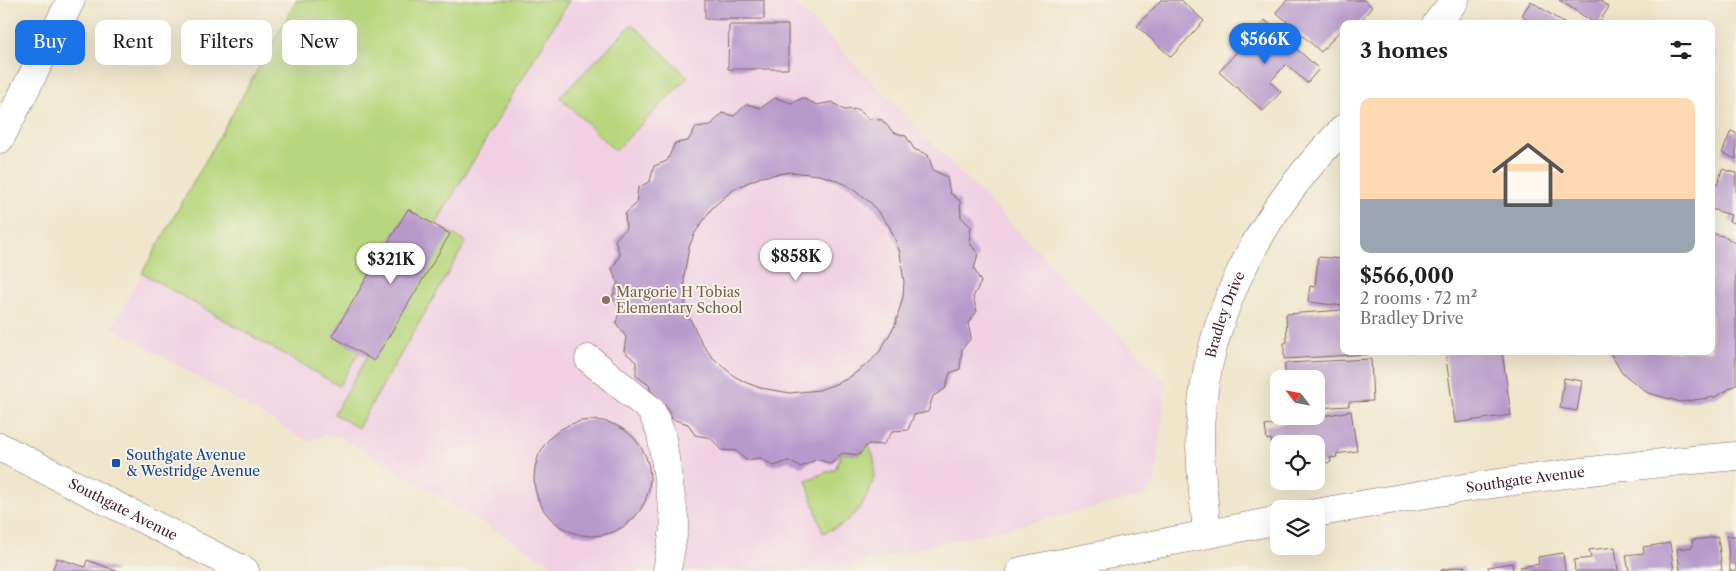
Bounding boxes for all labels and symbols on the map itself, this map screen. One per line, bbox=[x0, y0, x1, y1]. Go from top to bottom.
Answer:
pin: $566K bbox=[1230, 22, 1300, 65]
pin: $858K bbox=[761, 240, 831, 282]
pin: $321K bbox=[356, 242, 426, 285]
street label: Bradley Drive bbox=[1201, 268, 1249, 360]
place label: Margorie H Tobias Elementary School bbox=[616, 283, 742, 317]
marker: Margorie H Tobias Elementary School bbox=[600, 294, 612, 306]
north arrow bbox=[1270, 370, 1325, 425]
place label: Southgate Avenue & Westridge Avenue bbox=[126, 446, 260, 480]
marker: Southgate Avenue & Westridge Avenue bbox=[110, 457, 122, 469]
street label: Southgate Avenue bbox=[1465, 463, 1586, 497]
street label: Southgate Avenue bbox=[66, 474, 181, 544]

